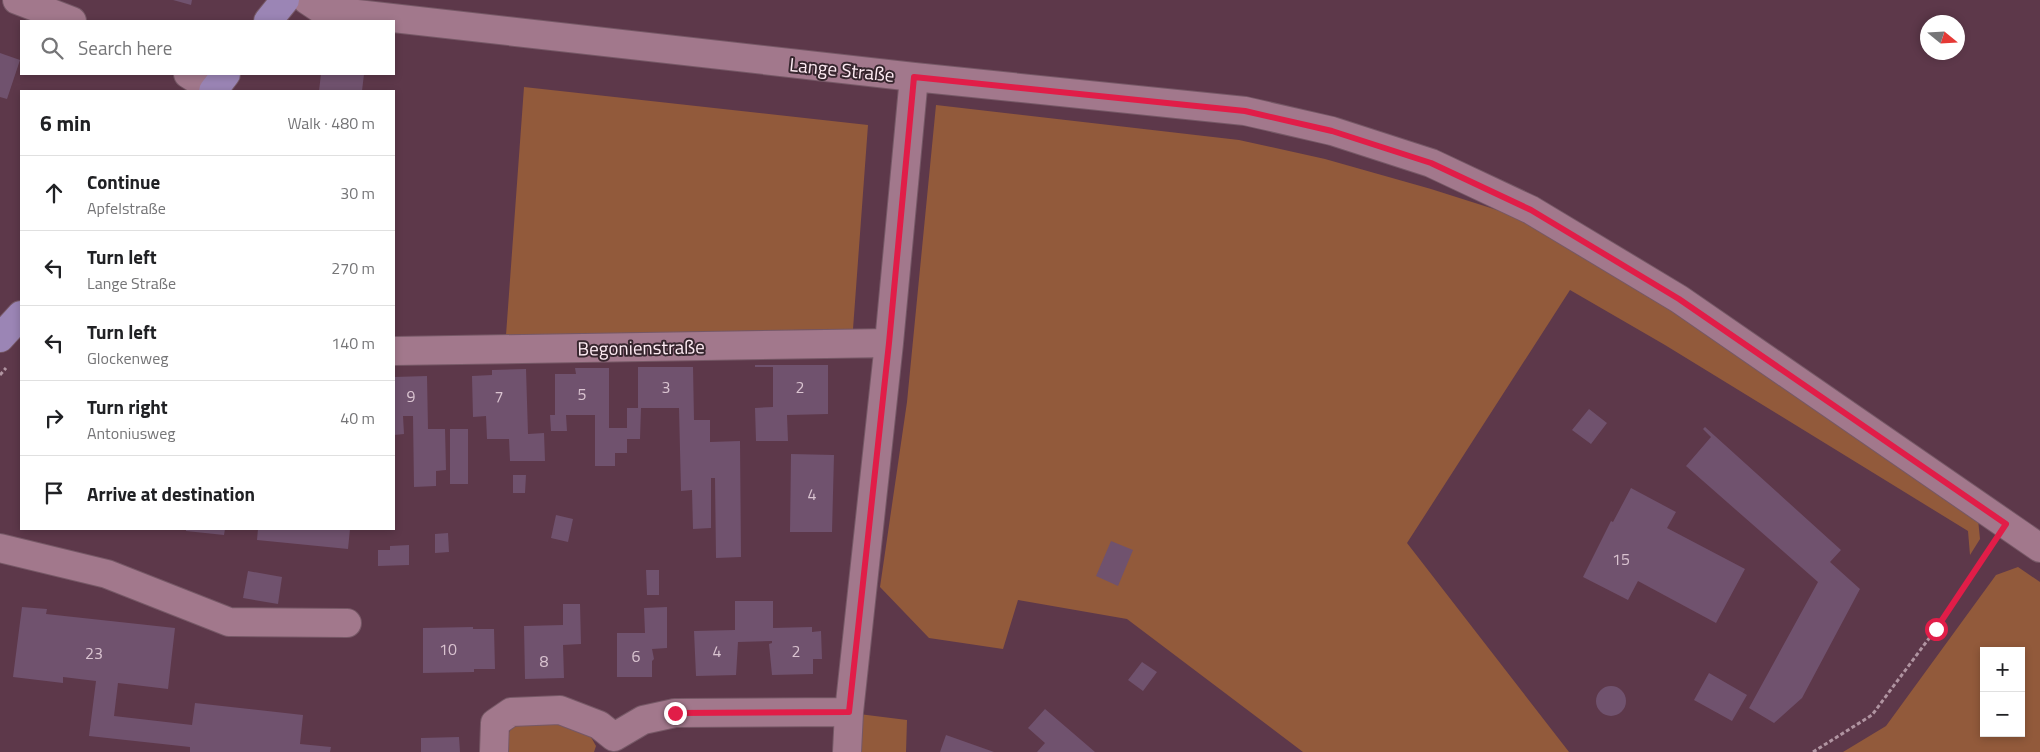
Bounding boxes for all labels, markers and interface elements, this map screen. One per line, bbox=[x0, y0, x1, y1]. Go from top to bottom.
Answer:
north arrow bbox=[1920, 15, 1965, 60]
search box bbox=[20, 20, 395, 75]
text: Search here bbox=[78, 33, 172, 62]
icon: search bbox=[38, 34, 66, 62]
street label: Lange Straße bbox=[788, 49, 896, 89]
text: 6 min bbox=[40, 107, 91, 139]
text: Walk · 480 m bbox=[287, 111, 375, 135]
text: Continue bbox=[87, 167, 160, 196]
icon: ahead bbox=[40, 179, 68, 207]
text: 30 m bbox=[340, 181, 375, 205]
text: Apfelstraße bbox=[87, 196, 166, 220]
text: Turn left bbox=[87, 242, 157, 271]
icon: left bbox=[40, 254, 68, 282]
text: 270 m bbox=[331, 256, 375, 280]
text: Lange Straße bbox=[87, 271, 176, 295]
text: Turn left bbox=[87, 317, 157, 346]
icon: left bbox=[40, 329, 68, 357]
text: 140 m bbox=[331, 331, 375, 355]
street label: Begonienstraße bbox=[577, 331, 705, 363]
text: Glockenweg bbox=[87, 346, 168, 370]
house number: 3 bbox=[662, 375, 670, 399]
house number: 2 bbox=[796, 375, 804, 399]
house number: 5 bbox=[578, 382, 587, 406]
house number: 9 bbox=[407, 384, 416, 408]
house number: 7 bbox=[495, 384, 503, 408]
text: Turn right bbox=[87, 392, 168, 421]
icon: right bbox=[40, 404, 68, 432]
text: 40 m bbox=[340, 406, 375, 430]
text: Antoniusweg bbox=[87, 421, 176, 445]
icon: arrive bbox=[40, 479, 68, 507]
text: Arrive at destination bbox=[87, 479, 255, 508]
house number: 4 bbox=[808, 482, 817, 506]
house number: 15 bbox=[1612, 547, 1630, 571]
route start bbox=[1925, 618, 1948, 641]
house number: 10 bbox=[439, 637, 457, 661]
house number: 4 bbox=[713, 639, 722, 663]
house number: 2 bbox=[792, 639, 800, 663]
house number: 23 bbox=[85, 641, 103, 665]
house number: 6 bbox=[632, 644, 641, 668]
map controls bbox=[1980, 647, 2025, 737]
button: + bbox=[1980, 647, 2025, 692]
house number: 8 bbox=[540, 649, 549, 673]
button: − bbox=[1980, 692, 2025, 737]
route end bbox=[664, 702, 687, 725]

